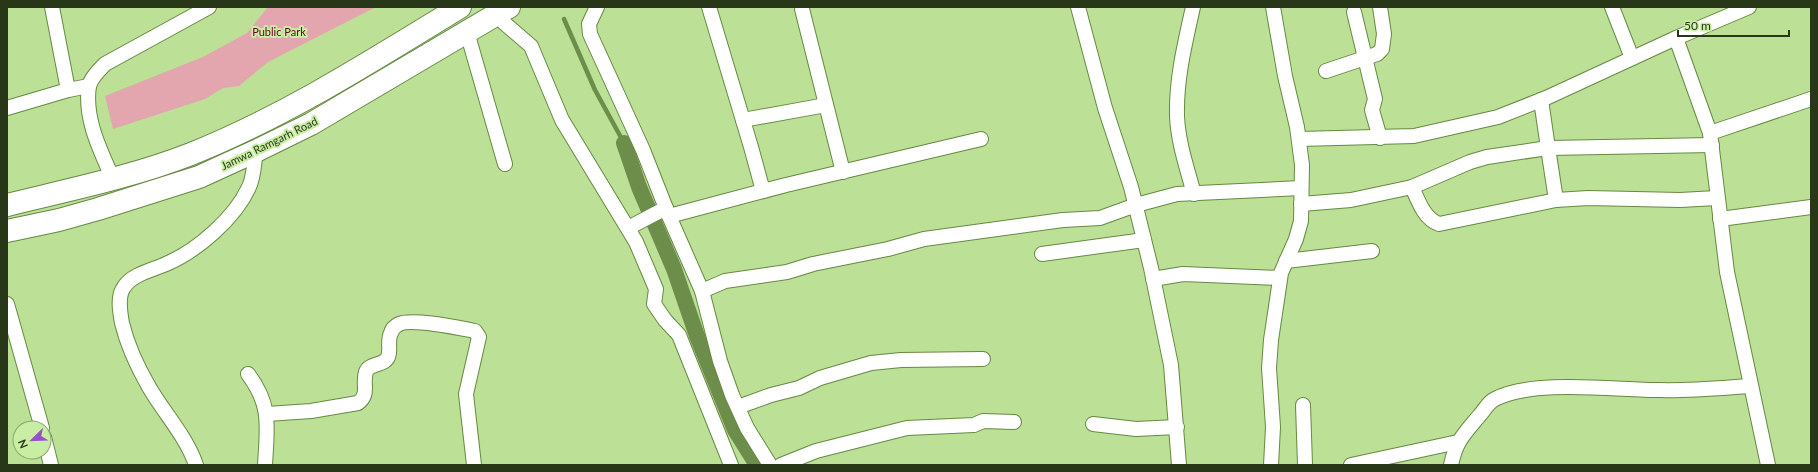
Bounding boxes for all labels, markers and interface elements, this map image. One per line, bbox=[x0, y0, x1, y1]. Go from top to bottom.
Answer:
scale bar bbox=[1678, 12, 1789, 38]
text: 50 m bbox=[1684, 18, 1711, 33]
park label: Public Park bbox=[252, 25, 306, 38]
street label: Jamwa Ramgarh Road bbox=[219, 114, 319, 172]
north arrow bbox=[12, 420, 52, 460]
text: N bbox=[15, 438, 30, 451]

